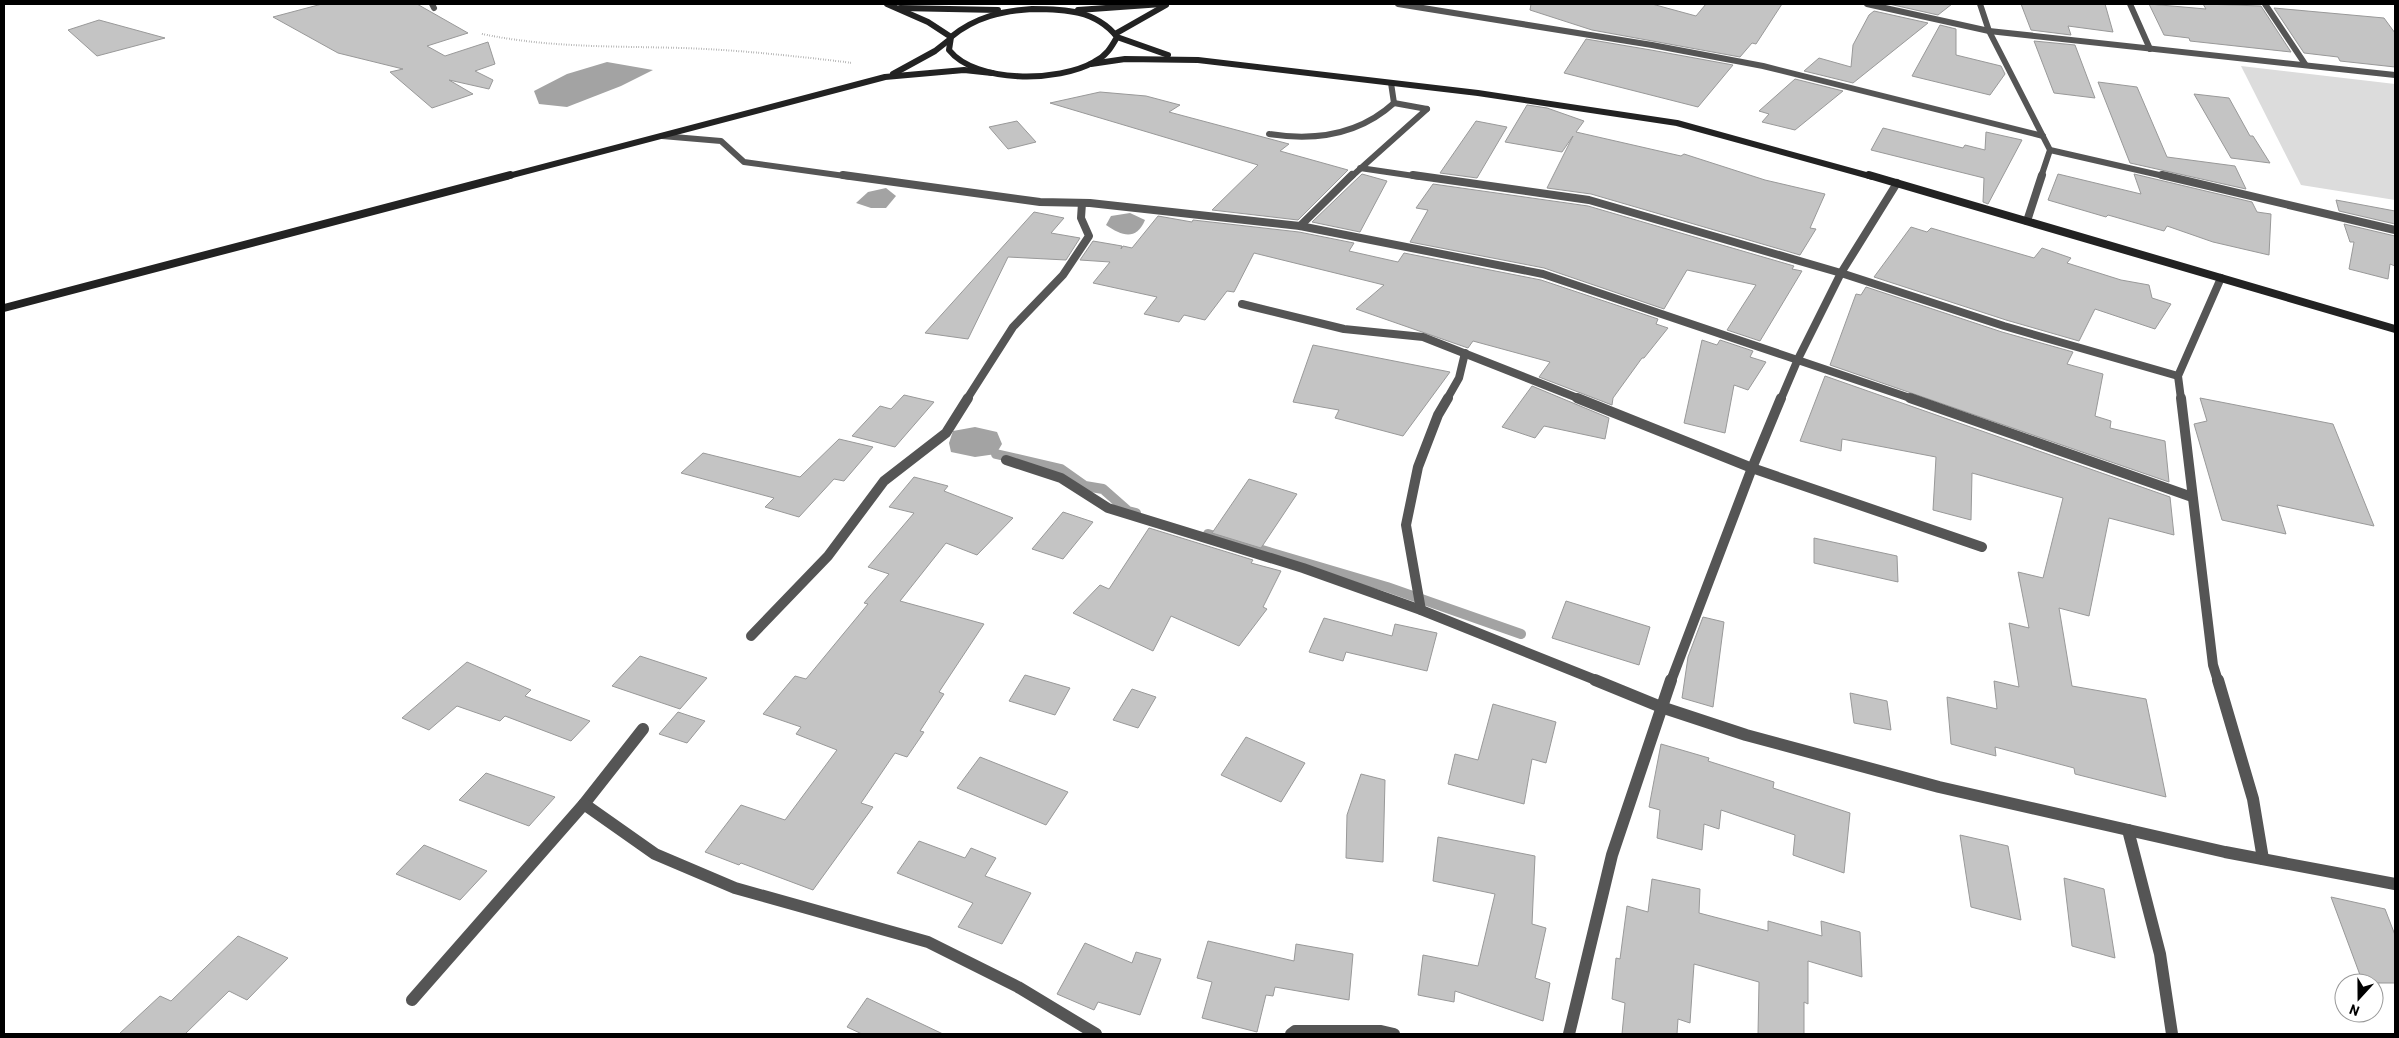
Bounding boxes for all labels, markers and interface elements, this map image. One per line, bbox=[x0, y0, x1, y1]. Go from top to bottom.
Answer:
north arrow bbox=[2334, 973, 2384, 1023]
text: N bbox=[2347, 1001, 2362, 1020]

